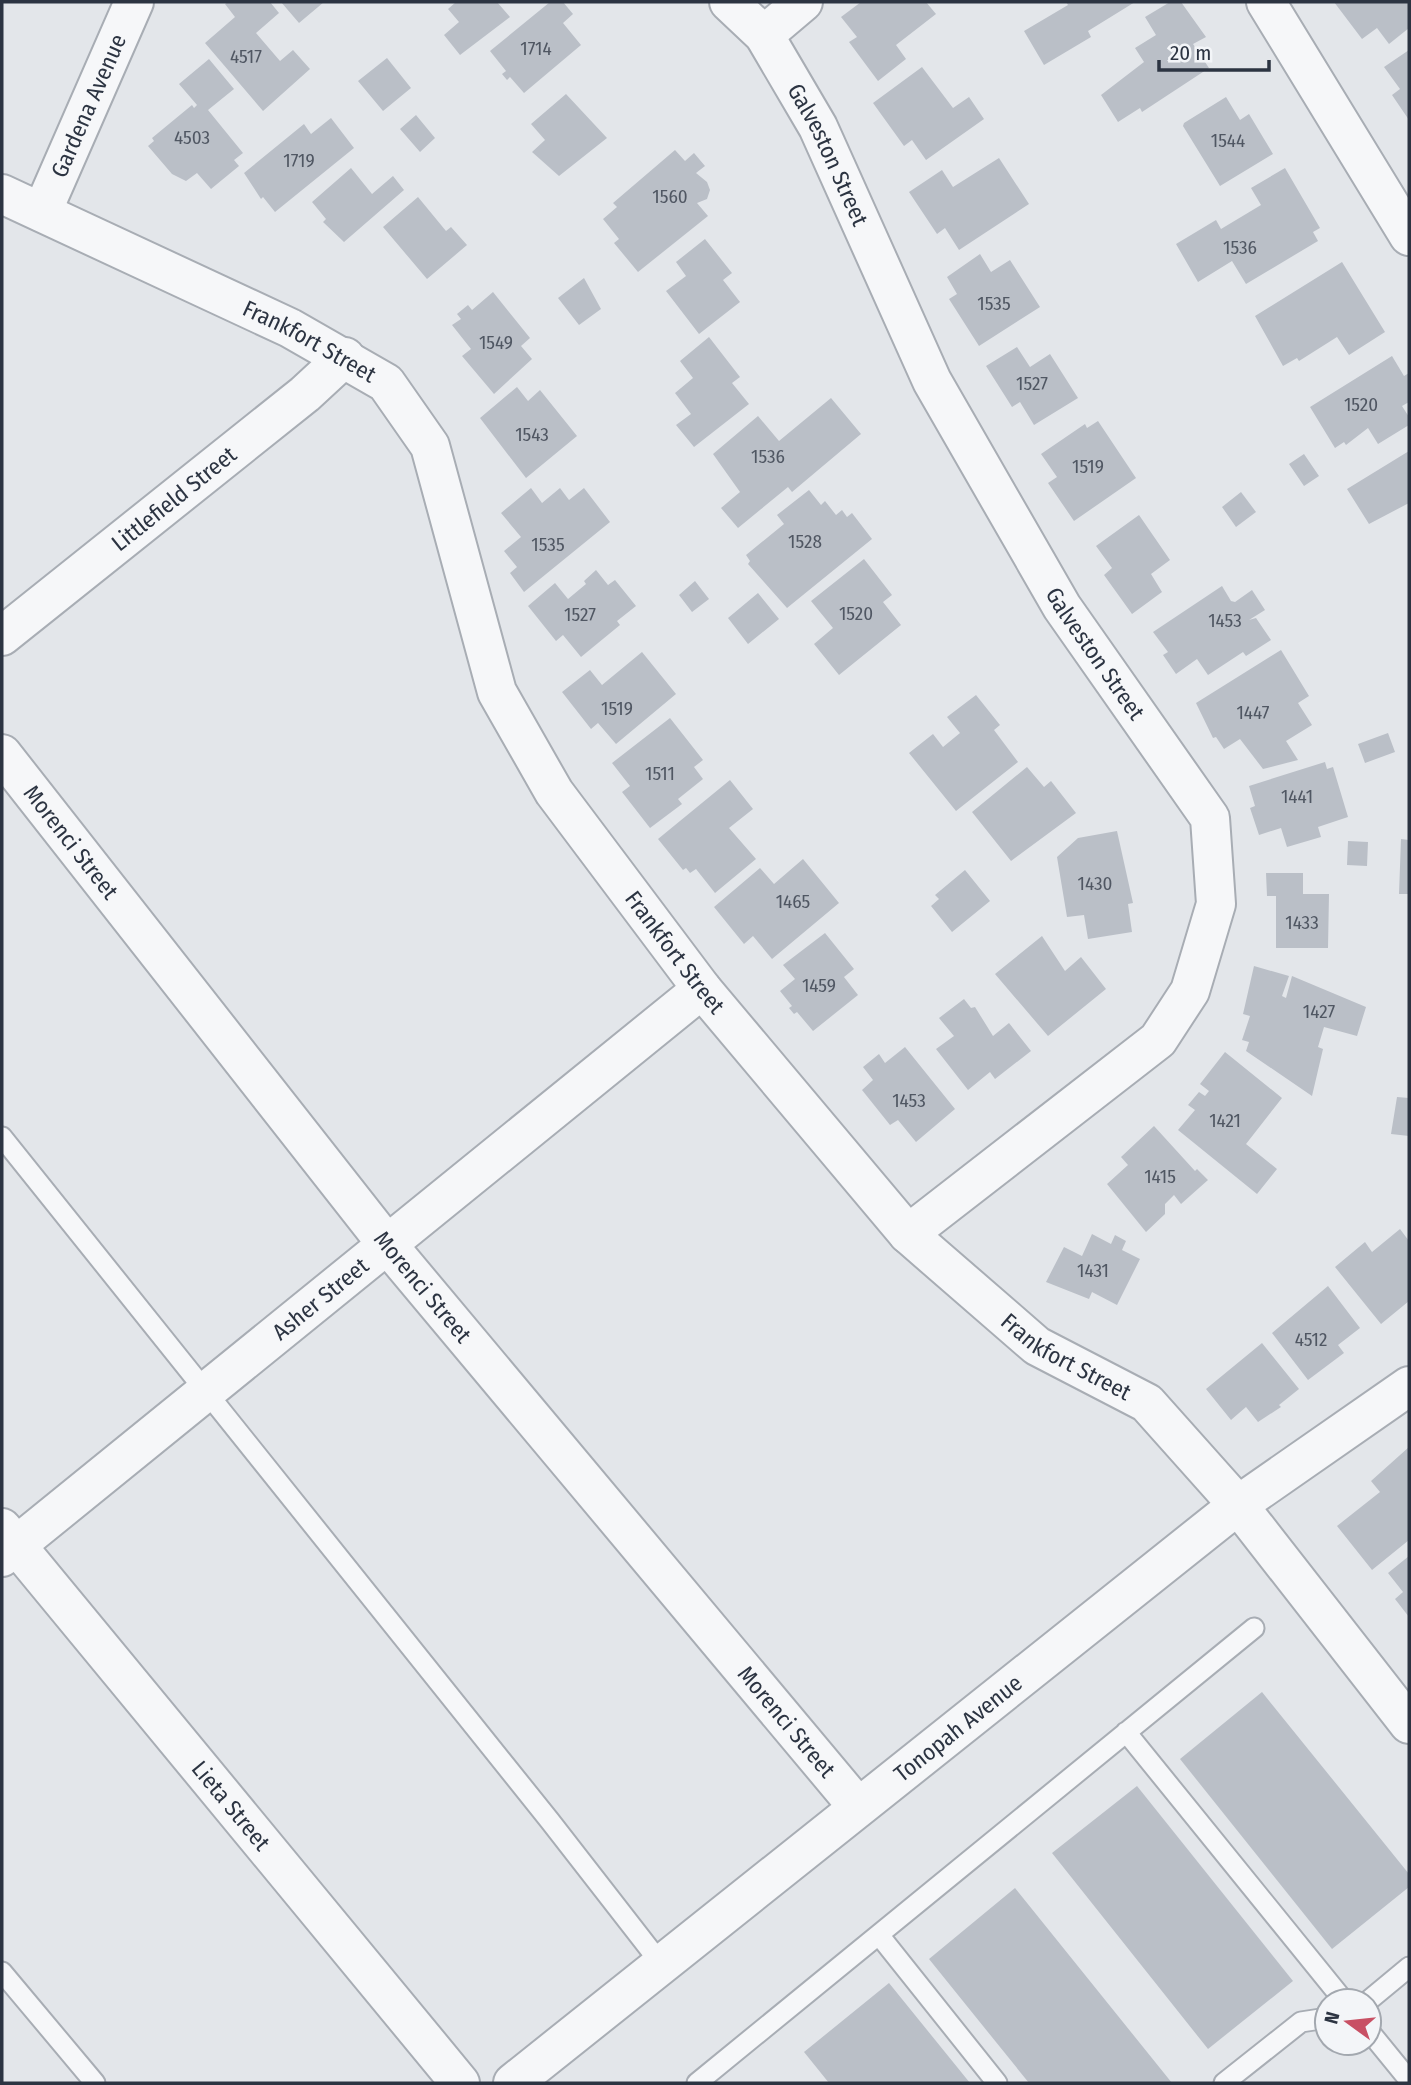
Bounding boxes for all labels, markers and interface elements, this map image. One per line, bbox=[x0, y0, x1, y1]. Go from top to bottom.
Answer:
scale bar bbox=[1159, 28, 1269, 72]
street label: Gardena Avenue bbox=[45, 30, 132, 182]
house number: 1714 bbox=[520, 37, 552, 60]
text: 20 m bbox=[1170, 40, 1211, 66]
house number: 4517 bbox=[230, 45, 262, 68]
street label: Galveston Street bbox=[782, 78, 875, 230]
house number: 4503 bbox=[174, 126, 210, 149]
house number: 1544 bbox=[1211, 129, 1245, 152]
house number: 1719 bbox=[283, 149, 315, 172]
house number: 1560 bbox=[652, 185, 688, 208]
house number: 1536 bbox=[1223, 236, 1257, 259]
house number: 1535 bbox=[977, 292, 1011, 315]
street label: Frankfort Street bbox=[239, 294, 382, 389]
house number: 1549 bbox=[479, 331, 513, 354]
house number: 1527 bbox=[1016, 372, 1048, 395]
house number: 1520 bbox=[1344, 393, 1378, 416]
house number: 1543 bbox=[515, 423, 549, 446]
street label: Littlefield Street bbox=[106, 440, 242, 557]
house number: 1536 bbox=[751, 445, 785, 468]
house number: 1519 bbox=[1072, 455, 1104, 478]
house number: 1528 bbox=[788, 530, 822, 553]
house number: 1535 bbox=[531, 533, 565, 556]
street label: Galveston Street bbox=[1040, 582, 1151, 726]
house number: 1520 bbox=[839, 602, 873, 625]
house number: 1527 bbox=[564, 603, 596, 626]
house number: 1453 bbox=[1208, 609, 1242, 632]
house number: 1519 bbox=[601, 697, 633, 720]
house number: 1447 bbox=[1236, 701, 1270, 724]
house number: 1511 bbox=[645, 762, 675, 785]
street label: Morenci Street bbox=[18, 780, 125, 905]
house number: 1441 bbox=[1281, 785, 1313, 808]
house number: 1430 bbox=[1078, 872, 1112, 895]
street label: Frankfort Street bbox=[619, 885, 731, 1020]
house number: 1465 bbox=[776, 890, 810, 913]
house number: 1433 bbox=[1285, 911, 1319, 934]
house number: 1459 bbox=[802, 974, 836, 997]
house number: 1427 bbox=[1303, 1000, 1335, 1023]
house number: 1453 bbox=[892, 1089, 926, 1112]
house number: 1421 bbox=[1209, 1109, 1241, 1132]
house number: 1415 bbox=[1144, 1165, 1176, 1188]
street label: Morenci Street bbox=[368, 1225, 478, 1349]
street label: Asher Street bbox=[267, 1251, 374, 1346]
house number: 1431 bbox=[1077, 1259, 1109, 1282]
street label: Frankfort Street bbox=[995, 1307, 1136, 1407]
house number: 4512 bbox=[1295, 1328, 1327, 1351]
street label: Morenci Street bbox=[732, 1660, 842, 1784]
street label: Tonopah Avenue bbox=[888, 1669, 1028, 1788]
street label: Lieta Street bbox=[186, 1755, 277, 1857]
north arrow bbox=[1313, 1987, 1383, 2057]
text: N bbox=[1319, 2009, 1345, 2026]

